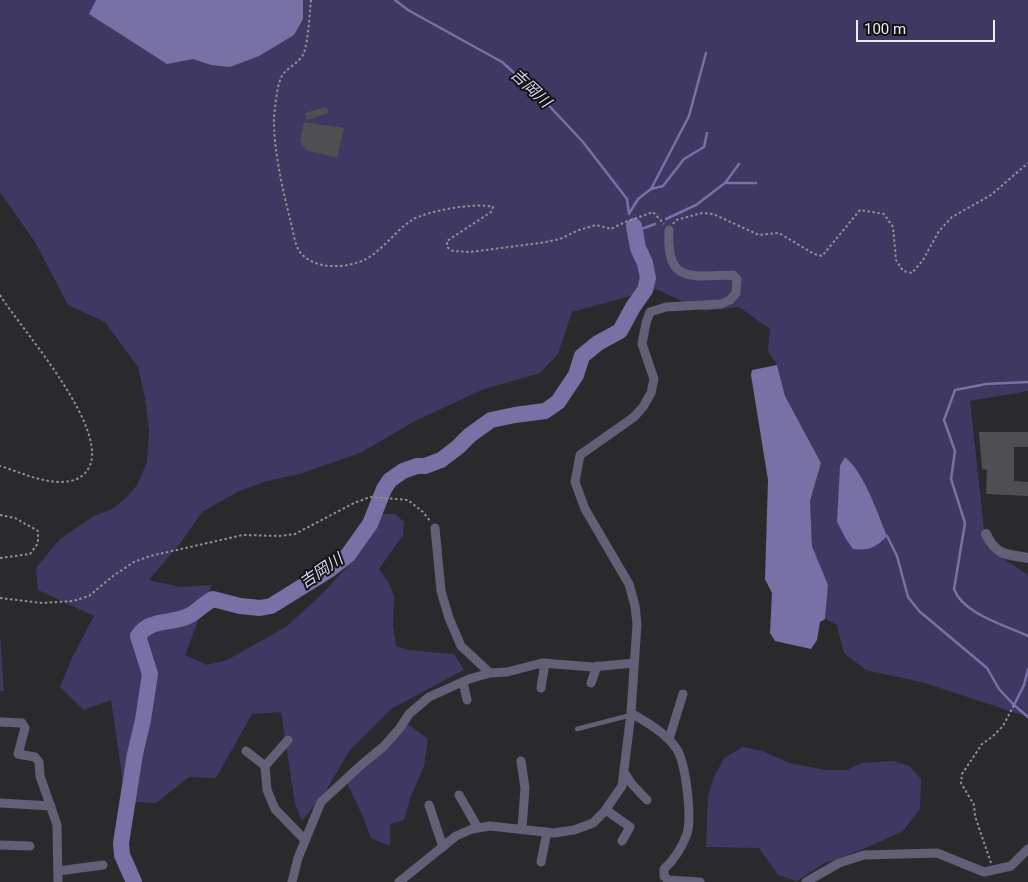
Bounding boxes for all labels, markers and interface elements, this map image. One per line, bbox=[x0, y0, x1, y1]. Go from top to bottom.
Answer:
scale bar bbox=[858, 10, 997, 42]
text: 100 m bbox=[864, 20, 906, 38]
water label: 吉岡川 bbox=[506, 66, 554, 112]
water label: 吉岡川 bbox=[297, 551, 347, 593]

